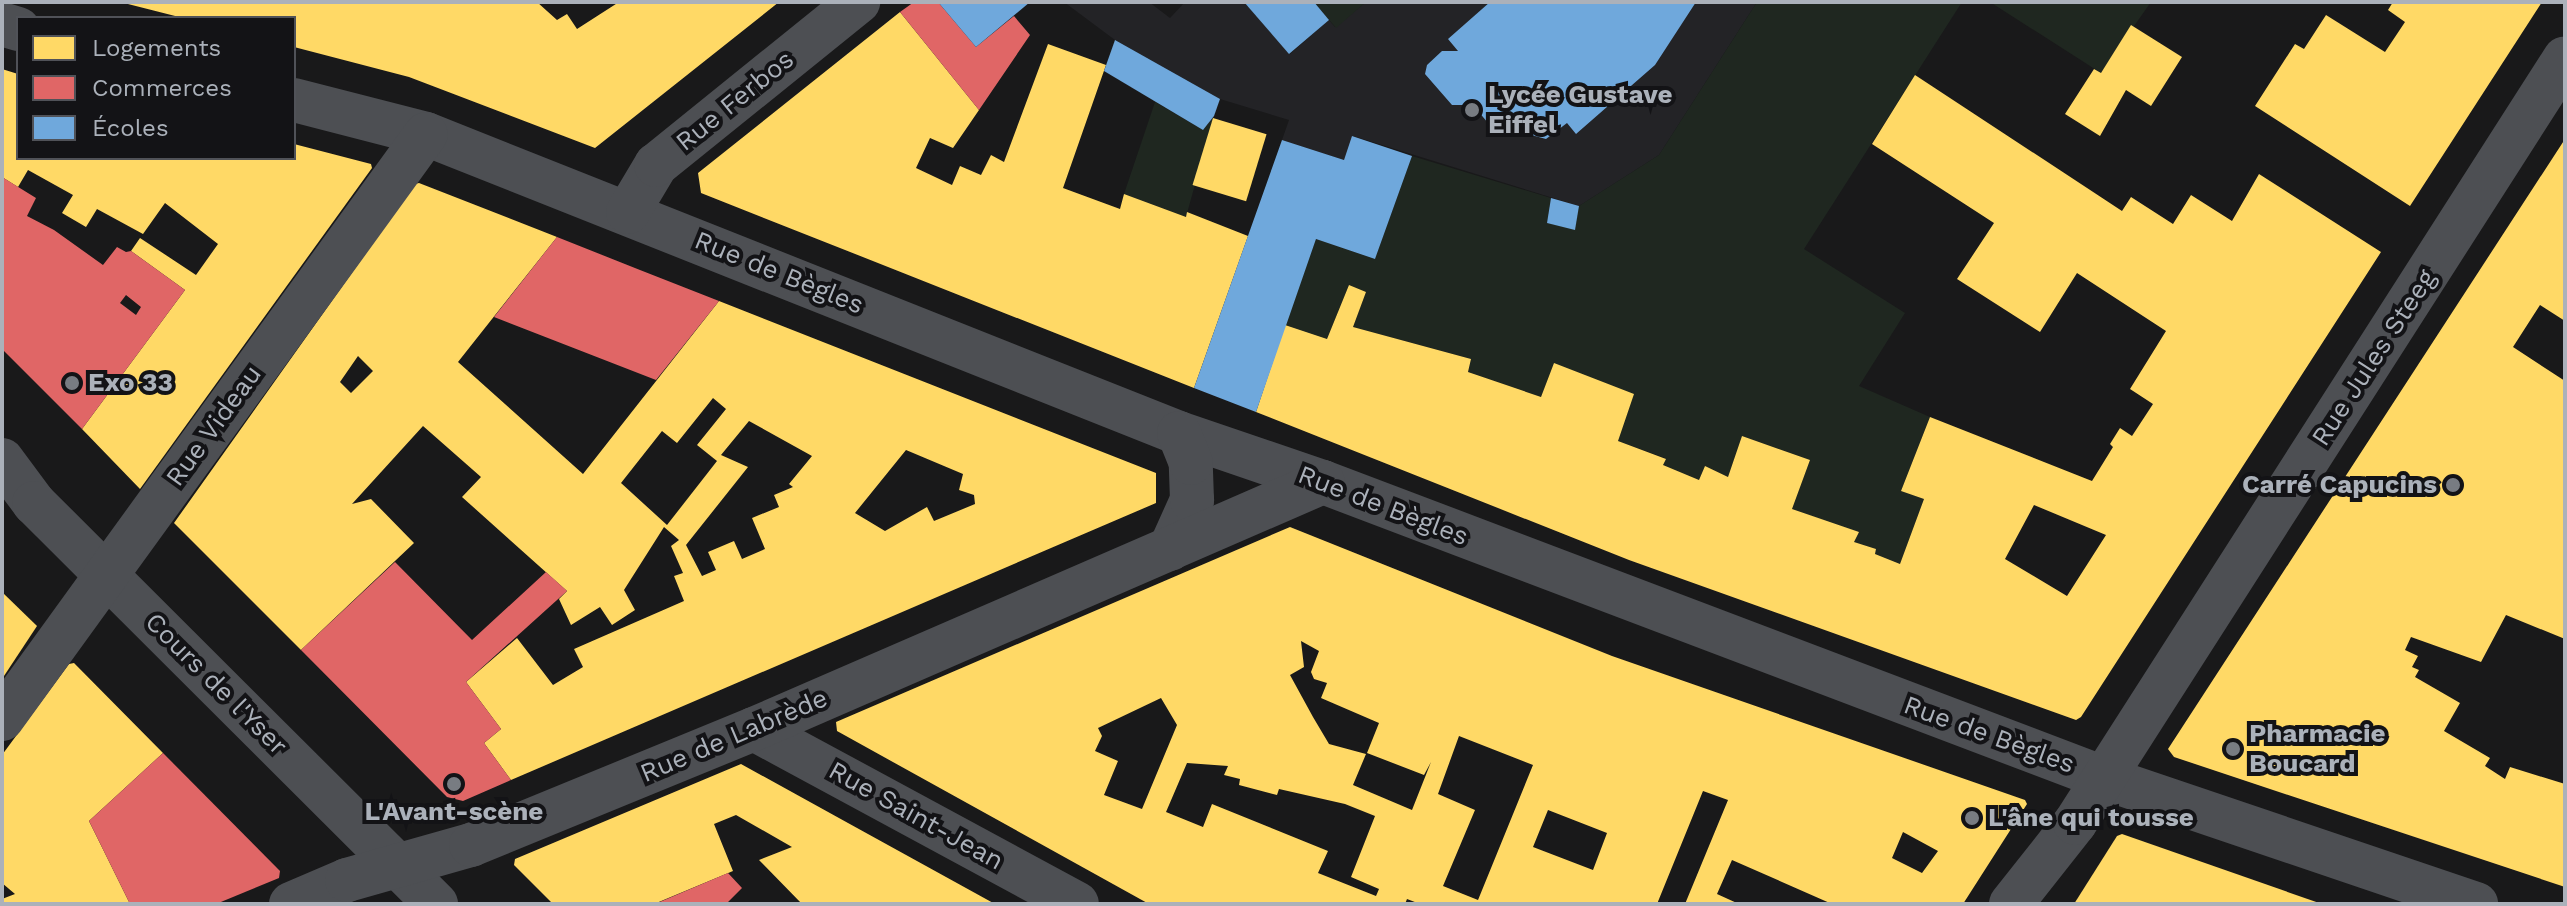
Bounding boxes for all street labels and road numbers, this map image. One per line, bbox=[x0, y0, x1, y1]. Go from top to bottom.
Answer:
street label: Rue Ferbos bbox=[670, 44, 800, 158]
street label: Rue de Bègles bbox=[690, 225, 868, 321]
street label: Rue Jules Steeg bbox=[2305, 264, 2443, 452]
street label: Rue Videau bbox=[159, 359, 269, 493]
street label: Rue de Bègles bbox=[1294, 459, 1472, 553]
street label: Cours de l'Yser bbox=[139, 607, 293, 761]
street label: Rue de Labrède bbox=[636, 683, 832, 789]
street label: Rue de Bègles bbox=[1899, 690, 2079, 780]
street label: Rue Saint-Jean bbox=[823, 755, 1009, 877]

